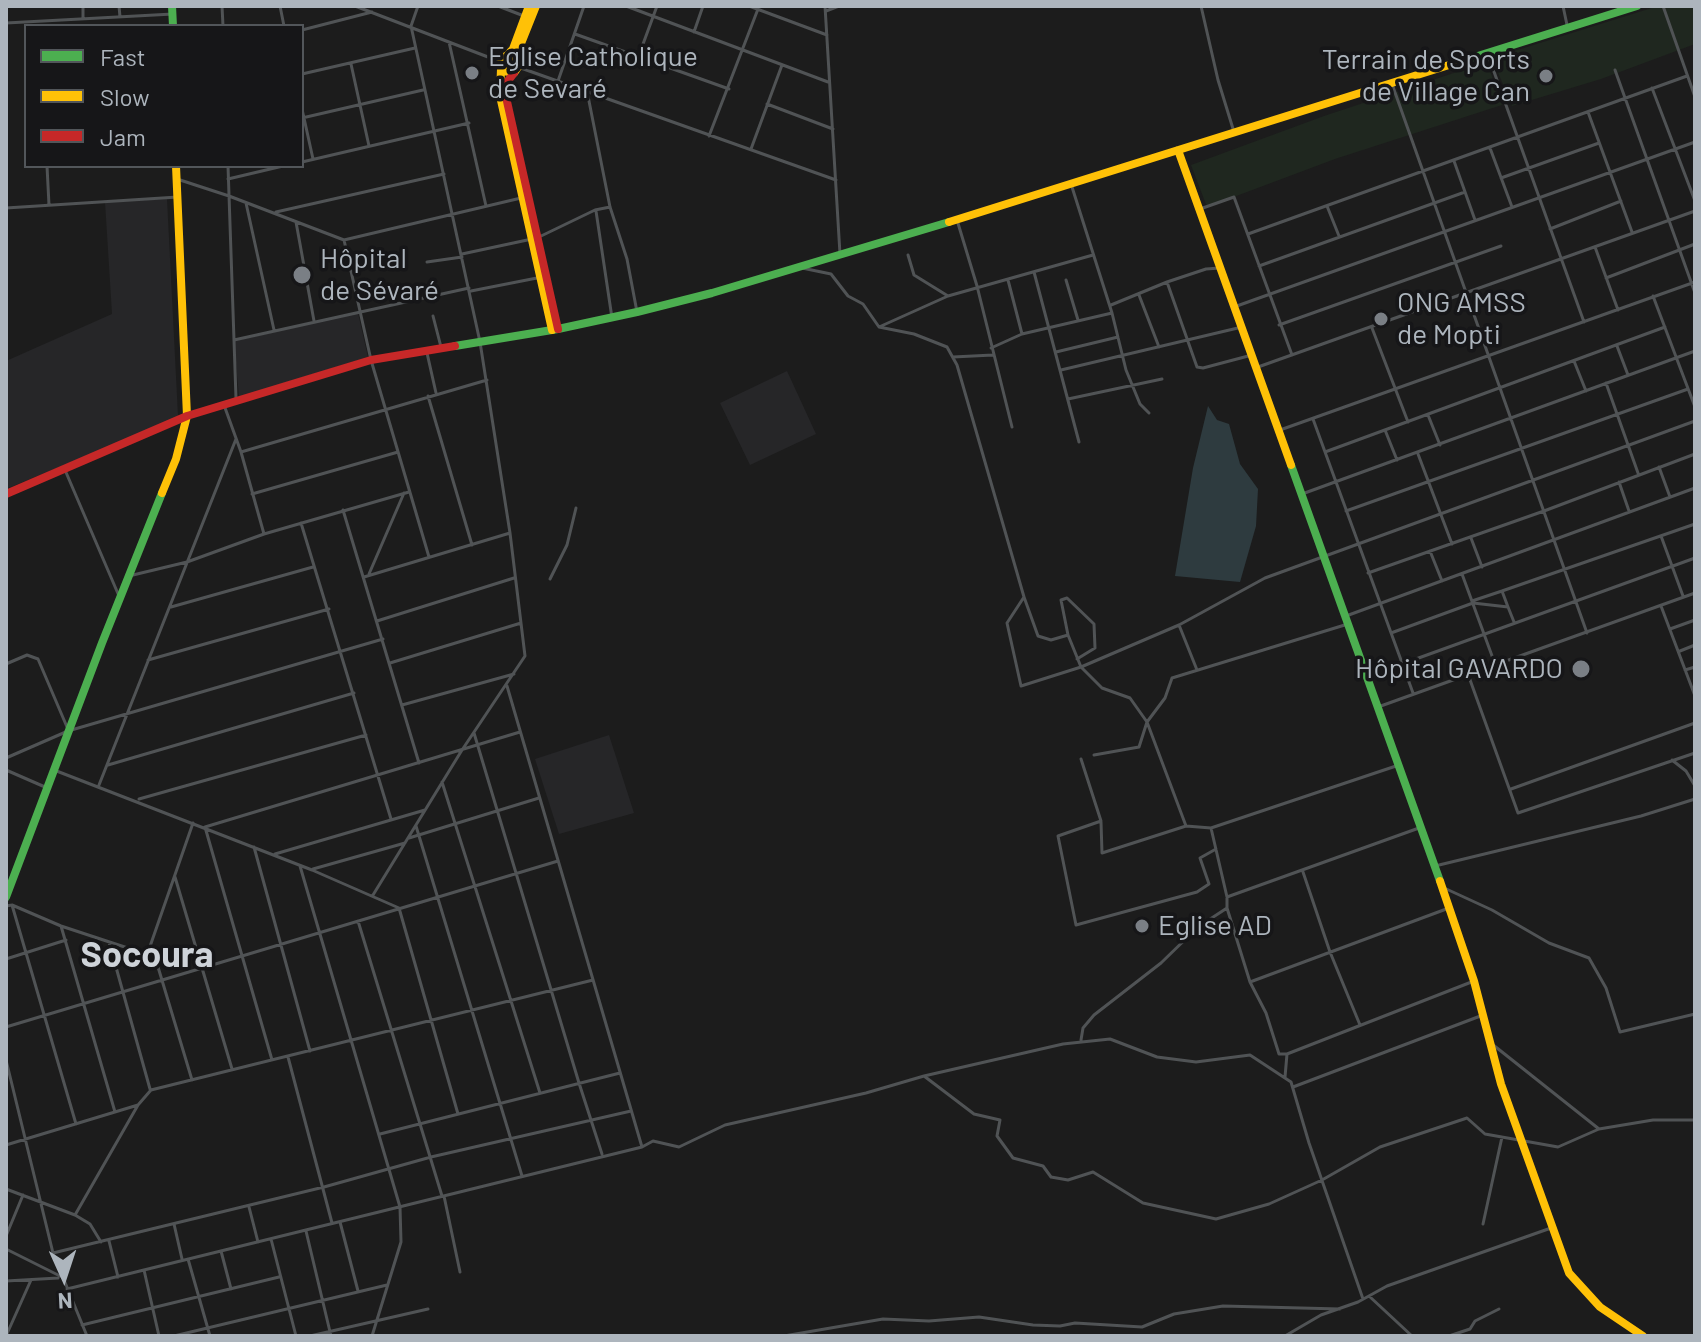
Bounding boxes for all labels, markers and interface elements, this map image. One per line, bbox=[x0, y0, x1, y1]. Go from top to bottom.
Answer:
legend bbox=[24, 24, 304, 168]
place label: Eglise Catholique de Sevaré bbox=[488, 40, 698, 106]
text: Fast bbox=[100, 42, 145, 71]
place label: Terrain de Sports de Village Can bbox=[1322, 43, 1530, 109]
marker: Eglise Catholique de Sevaré bbox=[463, 64, 481, 82]
marker: Terrain de Sports de Village Can bbox=[1537, 67, 1555, 85]
text: Slow bbox=[100, 82, 149, 111]
text: Jam bbox=[100, 122, 146, 151]
place label: Hôpital de Sévaré bbox=[320, 242, 439, 308]
marker: Hôpital de Sévaré bbox=[291, 264, 313, 286]
place label: ONG AMSS de Mopti bbox=[1397, 286, 1526, 352]
marker: ONG AMSS de Mopti bbox=[1372, 310, 1390, 328]
place label: Hôpital GAVARDO bbox=[1355, 652, 1563, 686]
marker: Hôpital GAVARDO bbox=[1570, 658, 1592, 680]
place label: Eglise AD bbox=[1158, 909, 1272, 943]
marker: Eglise AD bbox=[1133, 917, 1151, 935]
district label: Socoura bbox=[81, 933, 213, 977]
north arrow bbox=[24, 1238, 104, 1318]
text: N bbox=[57, 1289, 73, 1315]

